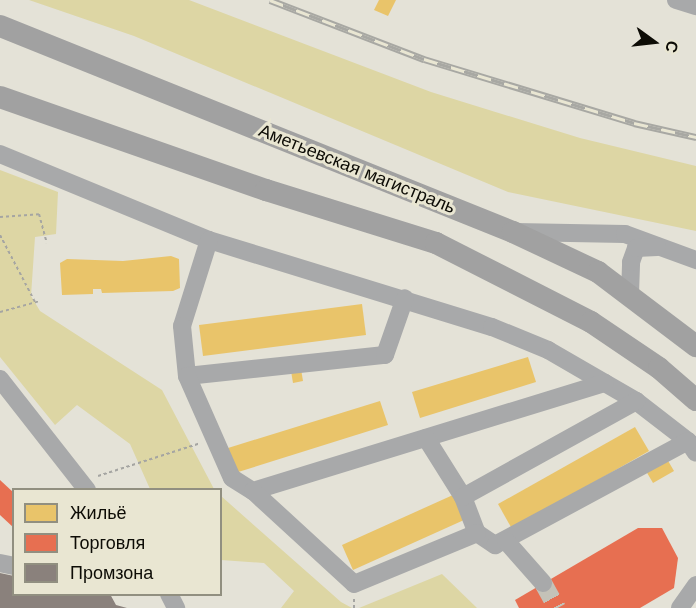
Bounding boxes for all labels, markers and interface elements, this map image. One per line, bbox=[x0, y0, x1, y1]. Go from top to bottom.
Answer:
north arrow bbox=[624, 12, 684, 72]
text: С bbox=[661, 39, 683, 55]
street label: Аметьевская магистраль bbox=[256, 120, 458, 218]
legend bbox=[12, 488, 222, 596]
text: Жильё bbox=[70, 502, 127, 523]
text: Торговля bbox=[70, 532, 145, 553]
text: Промзона bbox=[70, 562, 153, 583]

